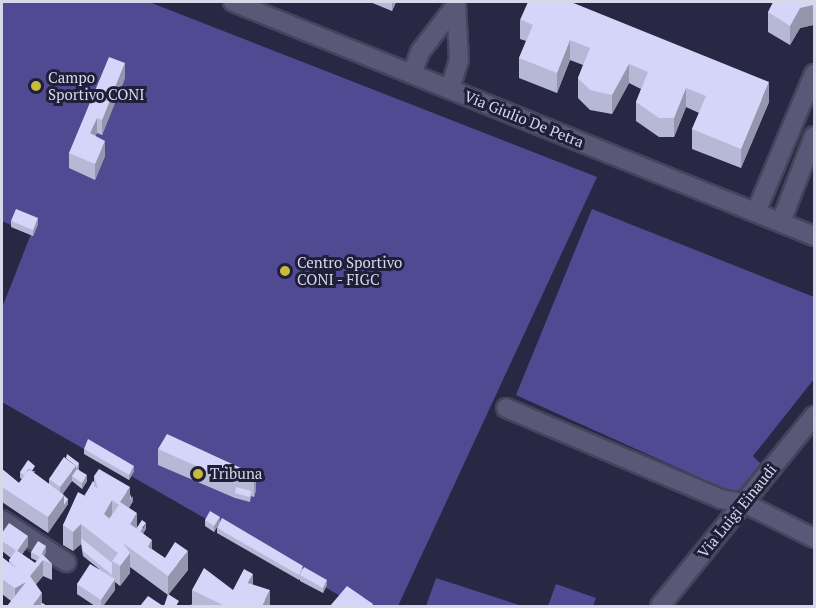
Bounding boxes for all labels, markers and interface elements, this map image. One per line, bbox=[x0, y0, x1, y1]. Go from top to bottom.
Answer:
place label: Campo Sportivo CONI bbox=[48, 68, 145, 103]
marker: Campo Sportivo CONI bbox=[29, 79, 43, 93]
street label: Via Giulio De Petra bbox=[462, 87, 586, 151]
place label: Centro Sportivo CONI - FIGC bbox=[297, 253, 402, 288]
marker: Centro Sportivo CONI - FIGC bbox=[278, 264, 292, 278]
street label: Via Luigi Einaudi bbox=[694, 461, 780, 561]
place label: Tribuna bbox=[210, 465, 262, 483]
marker: Tribuna bbox=[191, 467, 205, 481]

